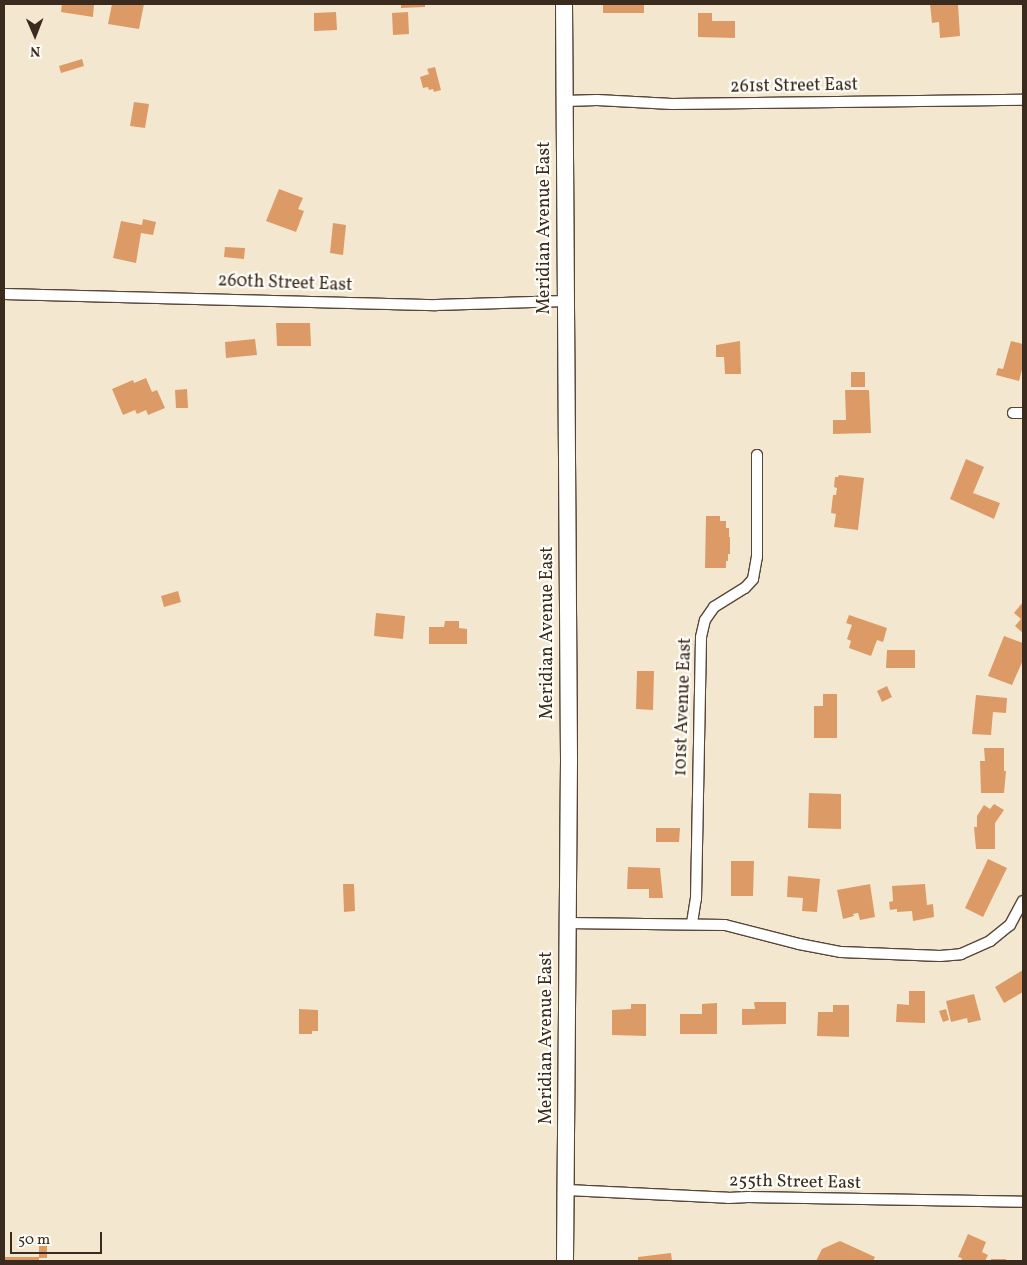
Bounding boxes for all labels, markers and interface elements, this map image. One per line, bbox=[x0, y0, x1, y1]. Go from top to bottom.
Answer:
north arrow bbox=[10, 10, 60, 60]
text: N bbox=[30, 41, 41, 60]
street label: 261st Street East bbox=[730, 75, 858, 99]
street label: Meridian Avenue East bbox=[534, 141, 556, 315]
street label: 260th Street East bbox=[217, 271, 353, 297]
street label: Meridian Avenue East bbox=[537, 546, 559, 720]
street label: 101st Avenue East bbox=[671, 637, 697, 777]
street label: Meridian Avenue East bbox=[536, 951, 558, 1125]
street label: 255th Street East bbox=[729, 1171, 861, 1195]
scale bar bbox=[12, 1222, 105, 1254]
text: 50 m bbox=[18, 1230, 50, 1251]

